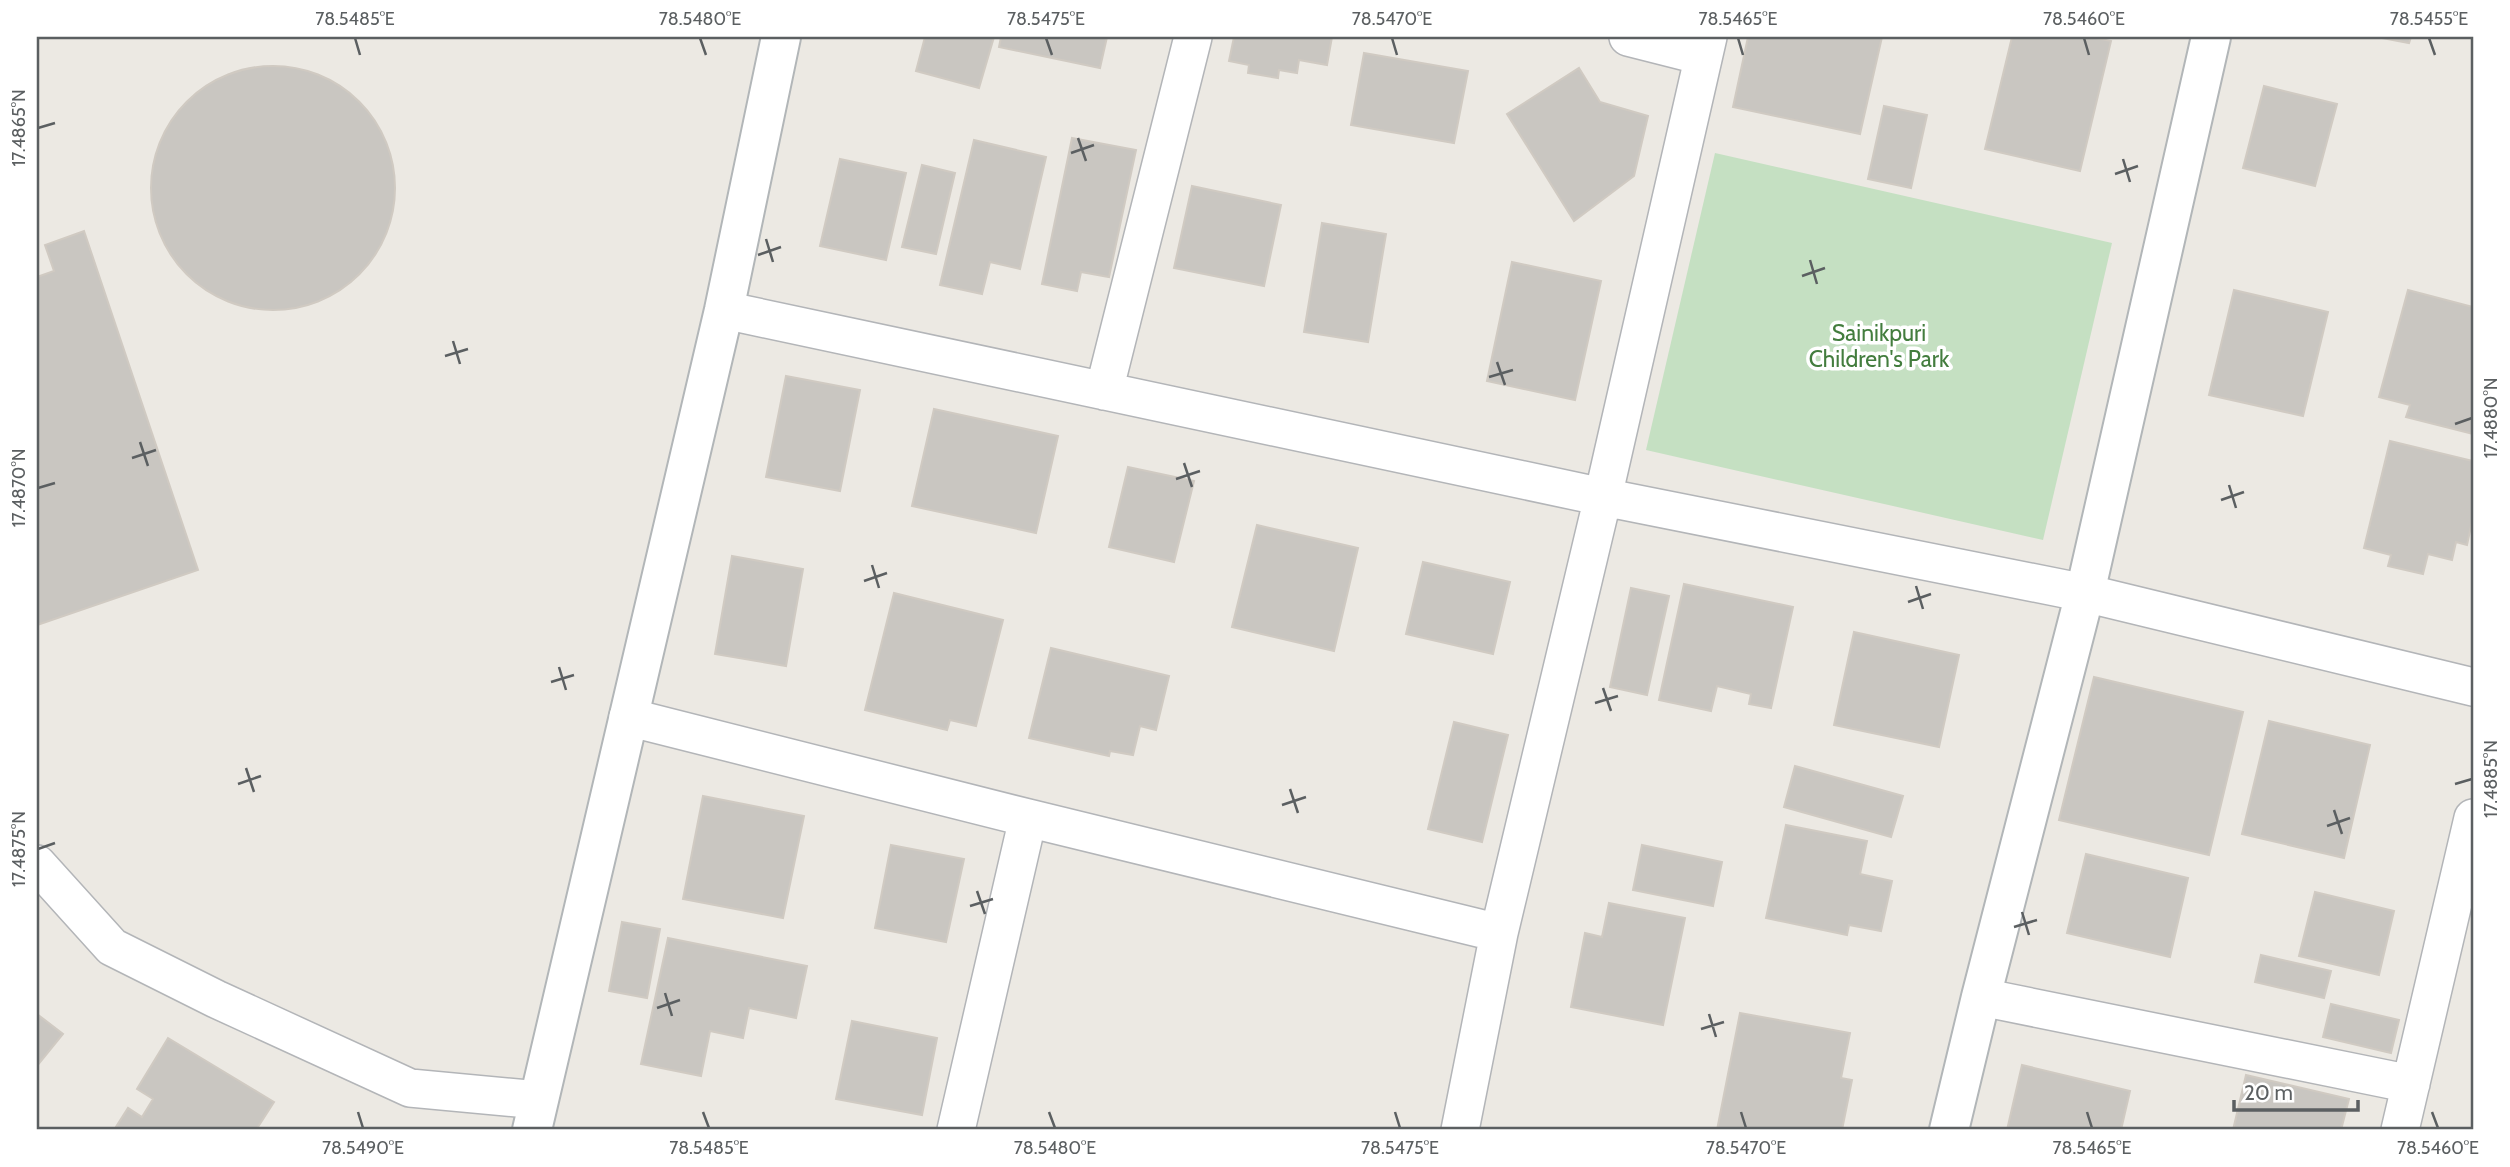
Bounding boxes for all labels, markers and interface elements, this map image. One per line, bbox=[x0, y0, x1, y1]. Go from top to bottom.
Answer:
text: 78.5485°E bbox=[315, 8, 395, 30]
text: 78.5480°E bbox=[659, 8, 741, 30]
text: 78.5475°E bbox=[1007, 8, 1085, 30]
text: 78.5470°E bbox=[1352, 8, 1432, 30]
text: 78.5465°E bbox=[1698, 8, 1778, 30]
text: 78.5460°E bbox=[2043, 8, 2125, 30]
text: 78.5455°E bbox=[2390, 8, 2468, 30]
text: 17.4865°N bbox=[8, 89, 30, 167]
park label: Sainikpuri Children's Park bbox=[1809, 319, 1950, 373]
text: 17.4880°N bbox=[2480, 378, 2502, 458]
text: 17.4870°N bbox=[8, 449, 30, 527]
text: 17.4885°N bbox=[2480, 740, 2502, 818]
text: 17.4875°N bbox=[8, 811, 30, 887]
scale bar bbox=[2234, 1069, 2358, 1113]
text: 20 m bbox=[2244, 1080, 2293, 1105]
text: 78.5490°E bbox=[322, 1137, 404, 1159]
text: 78.5485°E bbox=[669, 1137, 749, 1159]
text: 78.5480°E bbox=[1014, 1137, 1096, 1159]
text: 78.5475°E bbox=[1361, 1137, 1439, 1159]
text: 78.5470°E bbox=[1706, 1137, 1786, 1159]
text: 78.5465°E bbox=[2052, 1137, 2132, 1159]
text: 78.5460°E bbox=[2397, 1137, 2479, 1159]

